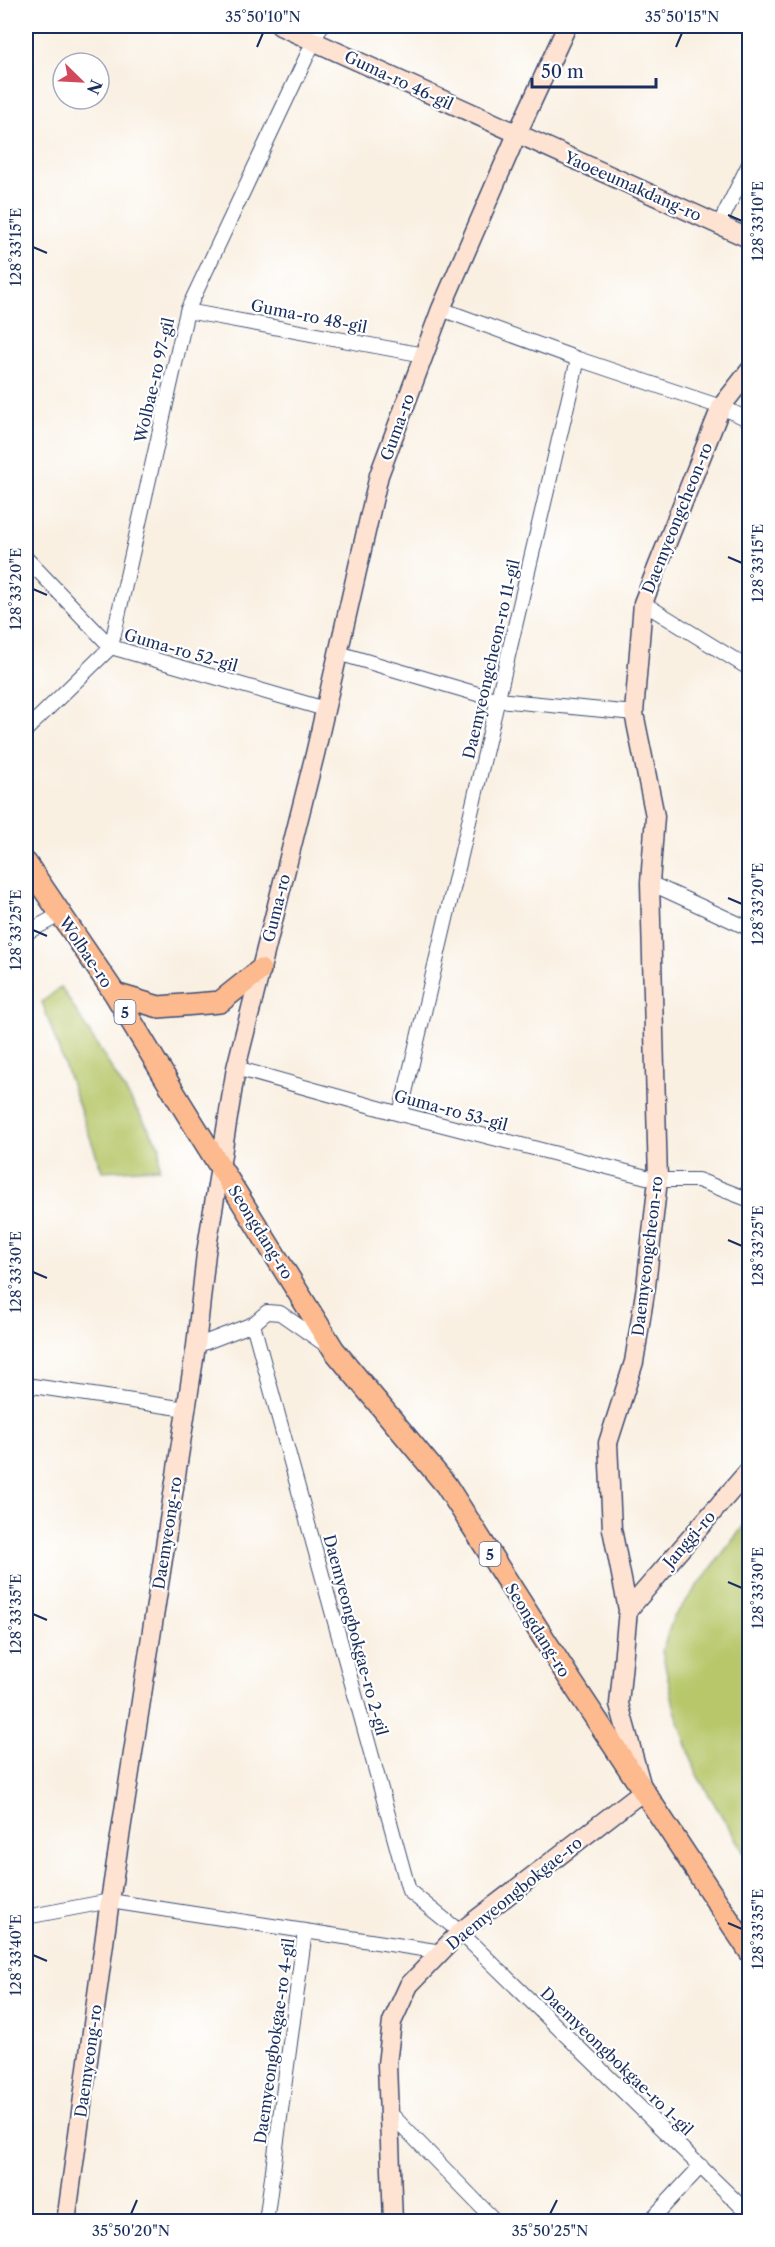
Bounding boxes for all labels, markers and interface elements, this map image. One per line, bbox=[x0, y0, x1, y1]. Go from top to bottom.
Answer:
text: 35°50'10"N bbox=[225, 7, 301, 26]
text: 35°50'15"N bbox=[645, 7, 719, 26]
street label: Guma-ro 46-gil bbox=[341, 46, 457, 114]
north arrow bbox=[51, 51, 111, 111]
scale bar bbox=[532, 51, 656, 89]
text: 50 m bbox=[541, 61, 584, 83]
text: N bbox=[83, 77, 107, 98]
street label: Yaoeeumakdang-ro bbox=[560, 146, 705, 225]
text: 128°33'10"E bbox=[748, 181, 767, 261]
text: 128°33'15"E bbox=[6, 208, 25, 286]
street label: Guma-ro 48-gil bbox=[249, 295, 369, 337]
street label: Wolbae-ro 97-gil bbox=[130, 315, 178, 446]
street label: Guma-ro bbox=[376, 391, 418, 463]
street label: Daemyeongcheon-ro bbox=[638, 439, 717, 597]
text: 128°33'15"E bbox=[748, 524, 767, 602]
text: 128°33'20"E bbox=[6, 548, 25, 630]
street label: Daemyeongcheon-ro 11-gil bbox=[458, 557, 524, 761]
street label: Guma-ro 52-gil bbox=[122, 624, 240, 676]
text: 128°33'20"E bbox=[748, 863, 767, 945]
street label: Guma-ro bbox=[258, 872, 294, 944]
text: 128°33'25"E bbox=[6, 889, 25, 971]
street label: Wolbae-ro bbox=[54, 912, 117, 992]
road number: 5 bbox=[114, 1000, 136, 1024]
street label: Guma-ro 53-gil bbox=[392, 1085, 510, 1135]
street label: Daemyeongcheon-ro bbox=[627, 1175, 667, 1337]
street label: Seongdang-ro bbox=[224, 1181, 298, 1283]
text: 128°33'25"E bbox=[748, 1205, 767, 1287]
text: 128°33'30"E bbox=[6, 1231, 25, 1313]
street label: Daemyeong-ro bbox=[148, 1475, 186, 1591]
street label: Janggi-ro bbox=[657, 1506, 719, 1574]
street label: Daemyeongbokgae-ro 2-gil bbox=[320, 1532, 393, 1738]
road number: 5 bbox=[480, 1542, 500, 1566]
text: 128°33'30"E bbox=[748, 1547, 767, 1629]
text: 128°33'35"E bbox=[6, 1574, 25, 1654]
street label: Seongdang-ro bbox=[501, 1579, 575, 1681]
street label: Daemyeongbokgae-ro bbox=[442, 1832, 586, 1954]
text: 128°33'35"E bbox=[748, 1889, 767, 1969]
text: 128°33'40"E bbox=[6, 1914, 25, 1996]
street label: Daemyeongbokgae-ro 4-gil bbox=[250, 1937, 298, 2145]
street label: Daemyeongbokgae-ro 1-gil bbox=[536, 1983, 698, 2140]
street label: Daemyeong-ro bbox=[70, 2003, 106, 2119]
text: 35°50'20"N bbox=[92, 2221, 170, 2240]
text: 35°50'25"N bbox=[512, 2221, 588, 2240]

